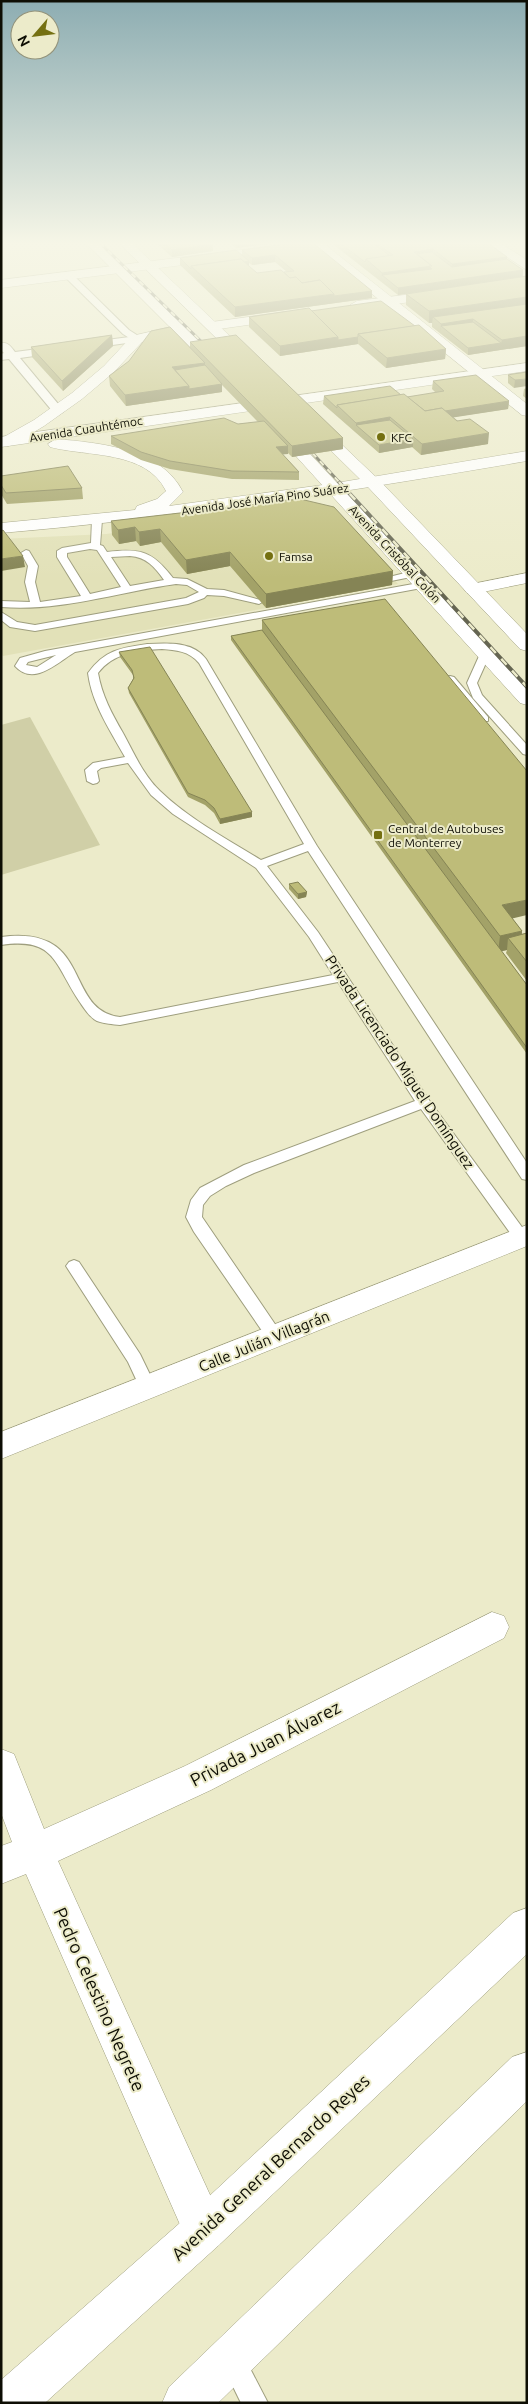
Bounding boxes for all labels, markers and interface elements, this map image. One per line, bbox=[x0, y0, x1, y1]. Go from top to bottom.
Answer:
north arrow bbox=[10, 10, 60, 60]
text: N bbox=[14, 33, 33, 49]
street label: Avenida Cuauhtémoc bbox=[29, 414, 144, 444]
marker: KFC bbox=[375, 431, 387, 443]
place label: KFC bbox=[391, 431, 413, 444]
street label: Avenida José María Pino Suárez bbox=[180, 481, 350, 517]
street label: Avenida Cristóbal Colón bbox=[347, 503, 443, 605]
marker: Famsa bbox=[263, 550, 275, 562]
place label: Famsa bbox=[279, 550, 313, 563]
place label: Central de Autobuses de Monterrey bbox=[388, 822, 504, 849]
marker: Central de Autobuses de Monterrey bbox=[372, 829, 384, 841]
street label: Privada Licenciado Miguel Domínguez bbox=[322, 952, 478, 1172]
street label: Calle Julián Villagrán bbox=[196, 1307, 332, 1375]
street label: Privada Juan Álvarez bbox=[186, 1695, 344, 1790]
street label: Pedro Celestino Negrete bbox=[50, 1904, 150, 2094]
street label: Avenida General Bernardo Reyes bbox=[167, 2070, 373, 2264]

